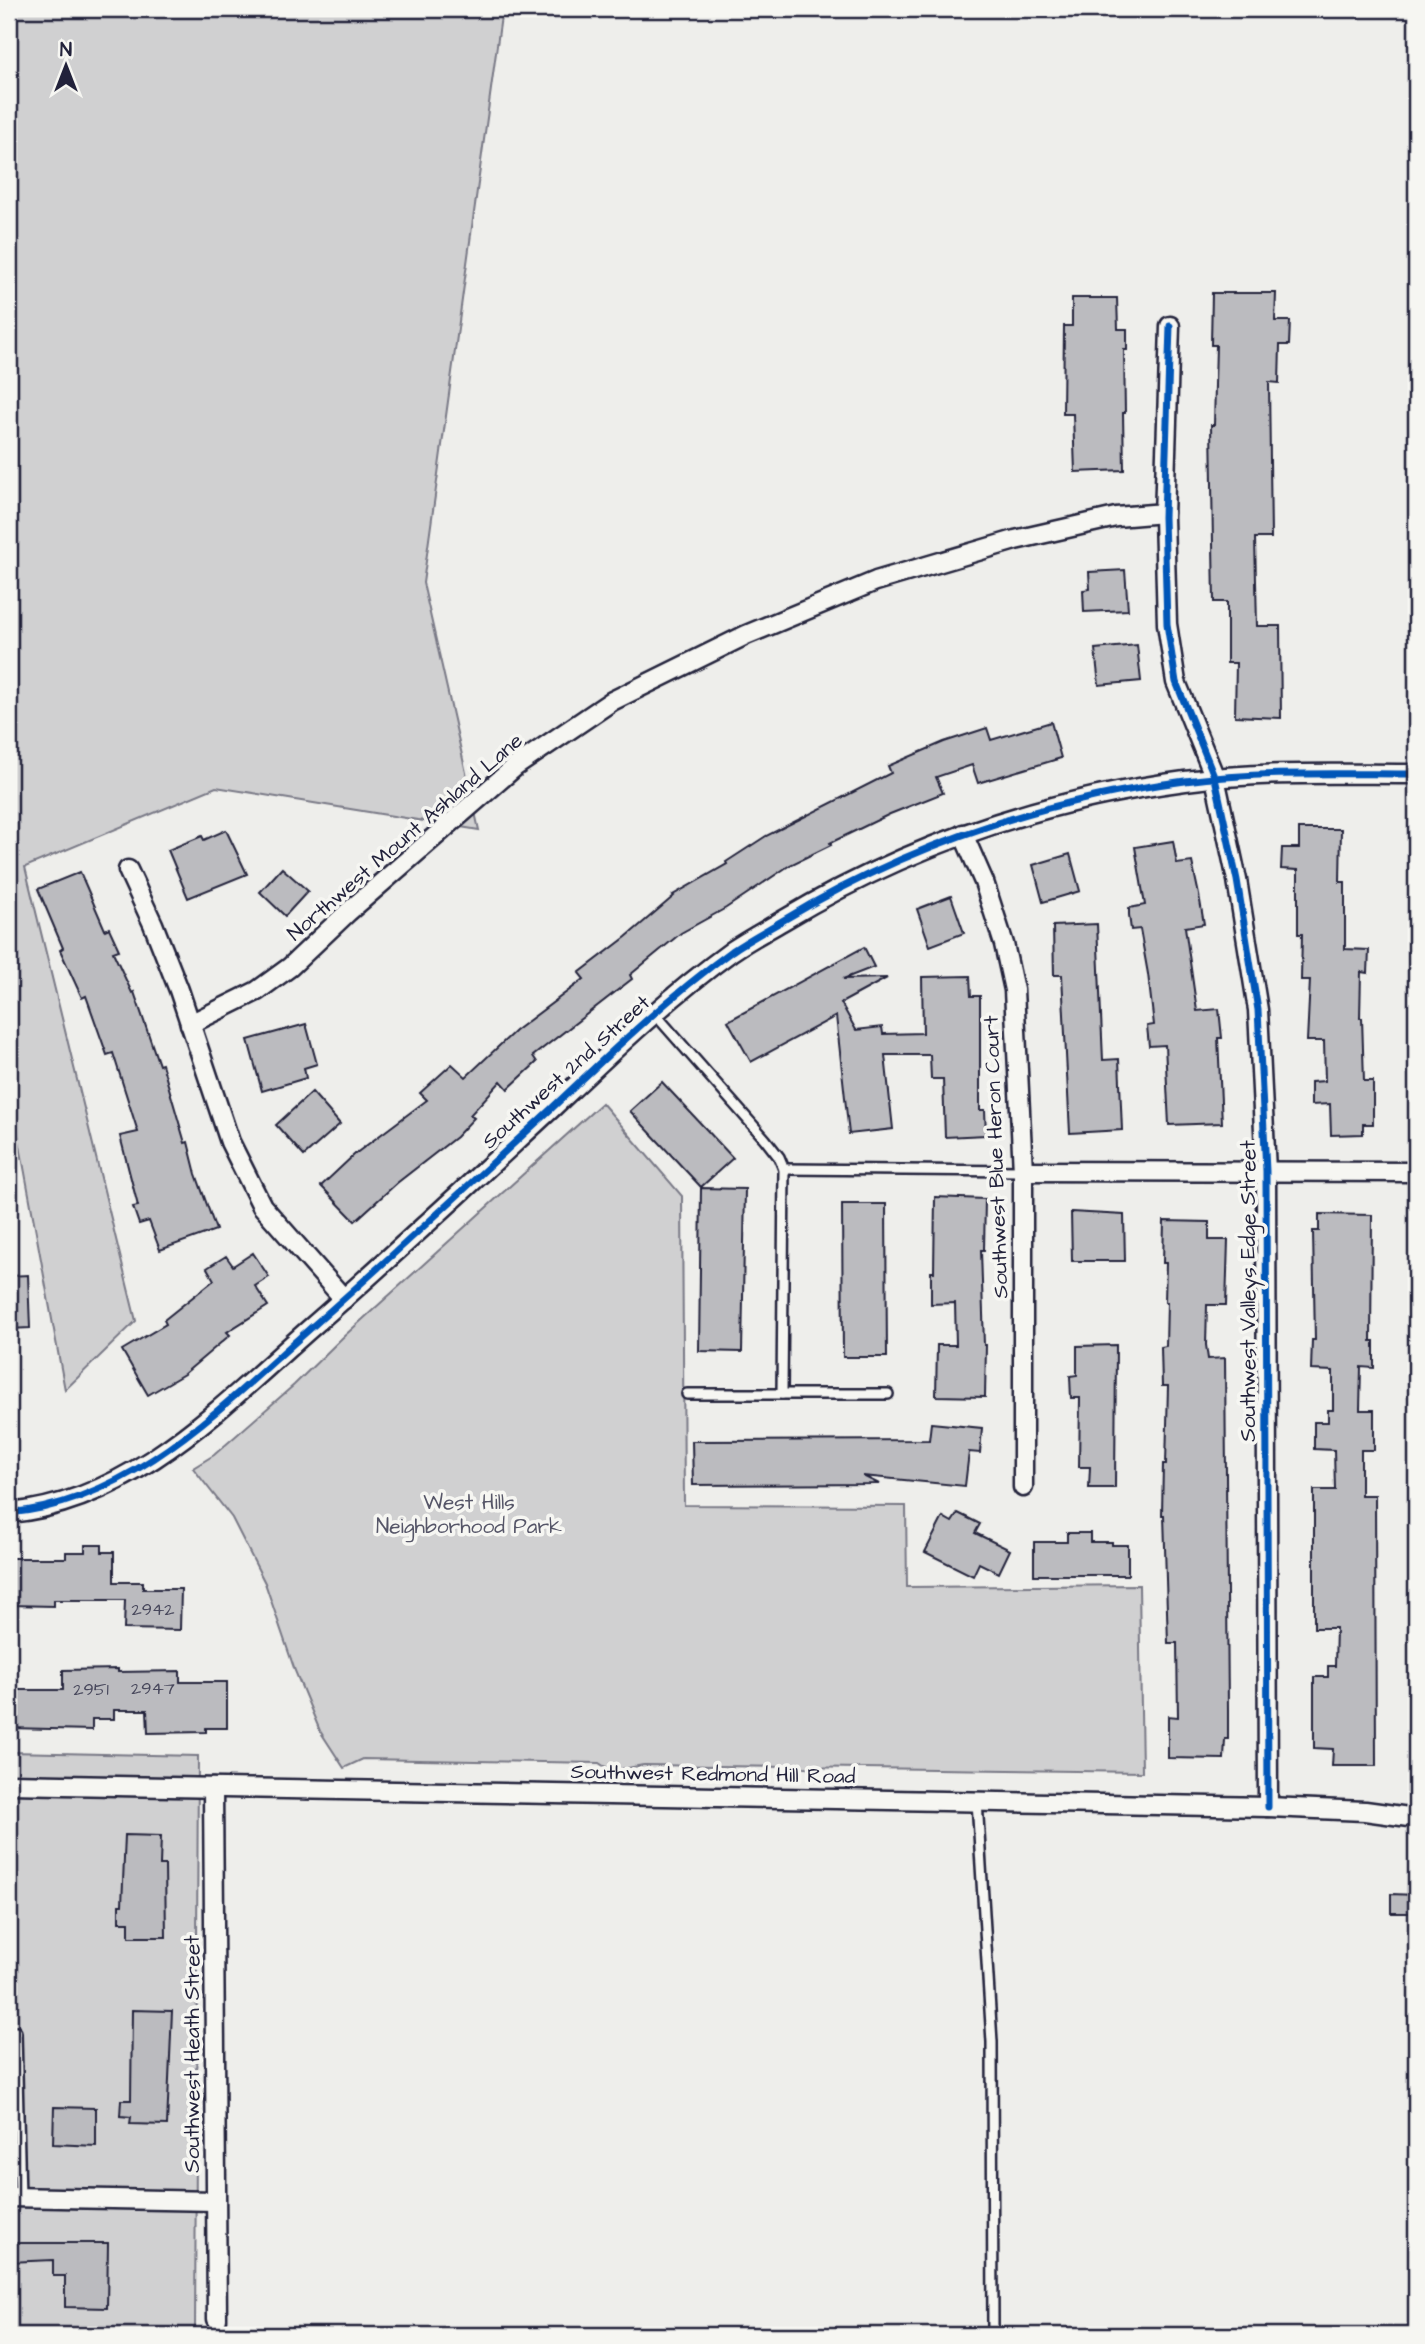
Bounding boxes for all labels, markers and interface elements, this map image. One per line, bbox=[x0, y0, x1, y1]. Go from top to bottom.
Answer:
north arrow bbox=[32, 32, 102, 102]
text: N bbox=[60, 37, 72, 64]
street label: Northwest Mount Ashland Lane bbox=[281, 726, 529, 948]
street label: Southwest 2nd Street bbox=[476, 988, 657, 1155]
street label: Southwest Blue Heron Court bbox=[977, 1015, 1015, 1299]
street label: Southwest Valleys Edge Street bbox=[1234, 1140, 1265, 1442]
park label: West Hills Neighborhood Park bbox=[376, 1488, 562, 1543]
house number: 2942 bbox=[131, 1597, 175, 1622]
house number: 2947 bbox=[131, 1676, 175, 1701]
house number: 2951 bbox=[73, 1677, 109, 1702]
street label: Southwest Redmond Hill Road bbox=[570, 1757, 856, 1791]
street label: Southwest Heath Street bbox=[178, 1935, 207, 2173]

